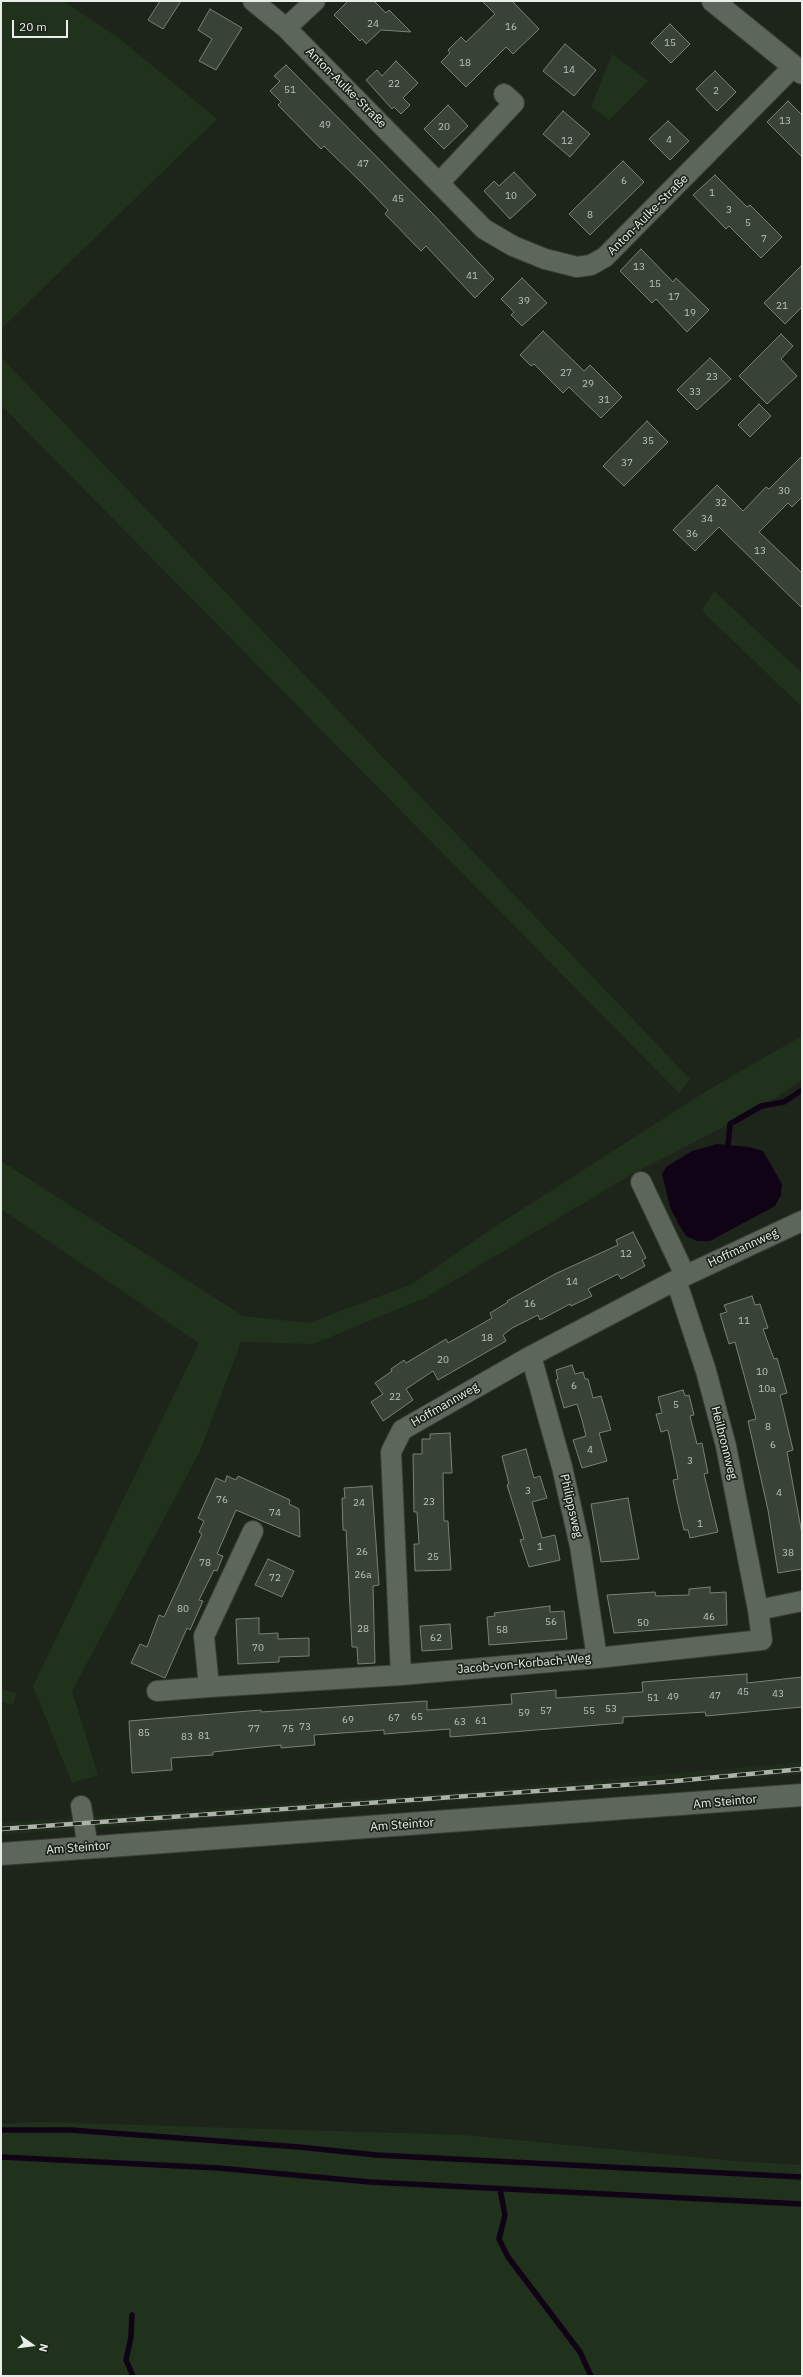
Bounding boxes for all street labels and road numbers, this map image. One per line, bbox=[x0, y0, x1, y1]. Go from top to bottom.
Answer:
street label: Anton-Aulke-Straße bbox=[303, 45, 389, 131]
street label: Anton-Aulke-Straße bbox=[605, 172, 691, 258]
street label: Hoffmannweg bbox=[706, 1226, 780, 1270]
street label: Hoffmannweg bbox=[409, 1380, 481, 1430]
street label: Heilbronnweg bbox=[708, 1405, 740, 1481]
street label: Philippsweg bbox=[557, 1473, 585, 1539]
street label: Jacob-von-Korbach-Weg bbox=[457, 1651, 591, 1677]
street label: Am Steintor bbox=[693, 1792, 757, 1812]
street label: Am Steintor bbox=[370, 1816, 434, 1834]
street label: Am Steintor bbox=[46, 1839, 110, 1857]

